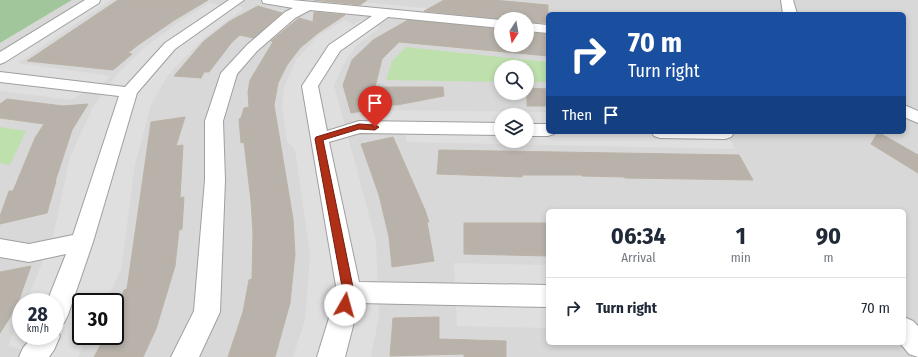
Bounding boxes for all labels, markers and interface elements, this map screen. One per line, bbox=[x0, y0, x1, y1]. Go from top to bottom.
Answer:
north arrow bbox=[494, 12, 534, 52]
map controls bbox=[494, 12, 534, 148]
text: 70 m bbox=[628, 26, 682, 59]
icon: right bbox=[562, 28, 614, 80]
button: search bbox=[494, 60, 534, 100]
text: Turn right bbox=[628, 60, 700, 82]
pin bbox=[358, 86, 392, 127]
icon: arrive bbox=[364, 92, 386, 114]
icon: arrive bbox=[600, 104, 622, 126]
text: Then bbox=[562, 106, 592, 124]
button: layers bbox=[494, 108, 534, 148]
text: 06:34 bbox=[611, 222, 666, 250]
text: 1 bbox=[736, 222, 746, 250]
text: 90 bbox=[816, 222, 841, 250]
text: Arrival bbox=[621, 250, 656, 265]
text: min bbox=[731, 250, 751, 265]
text: m bbox=[823, 250, 833, 265]
position arrow bbox=[324, 284, 366, 326]
speed limit sign: 30 bbox=[72, 293, 124, 345]
icon: right bbox=[562, 297, 584, 319]
text: Turn right bbox=[596, 299, 657, 317]
text: 70 m bbox=[861, 299, 890, 317]
text: 28 bbox=[28, 302, 48, 326]
text: km/h bbox=[27, 323, 49, 335]

